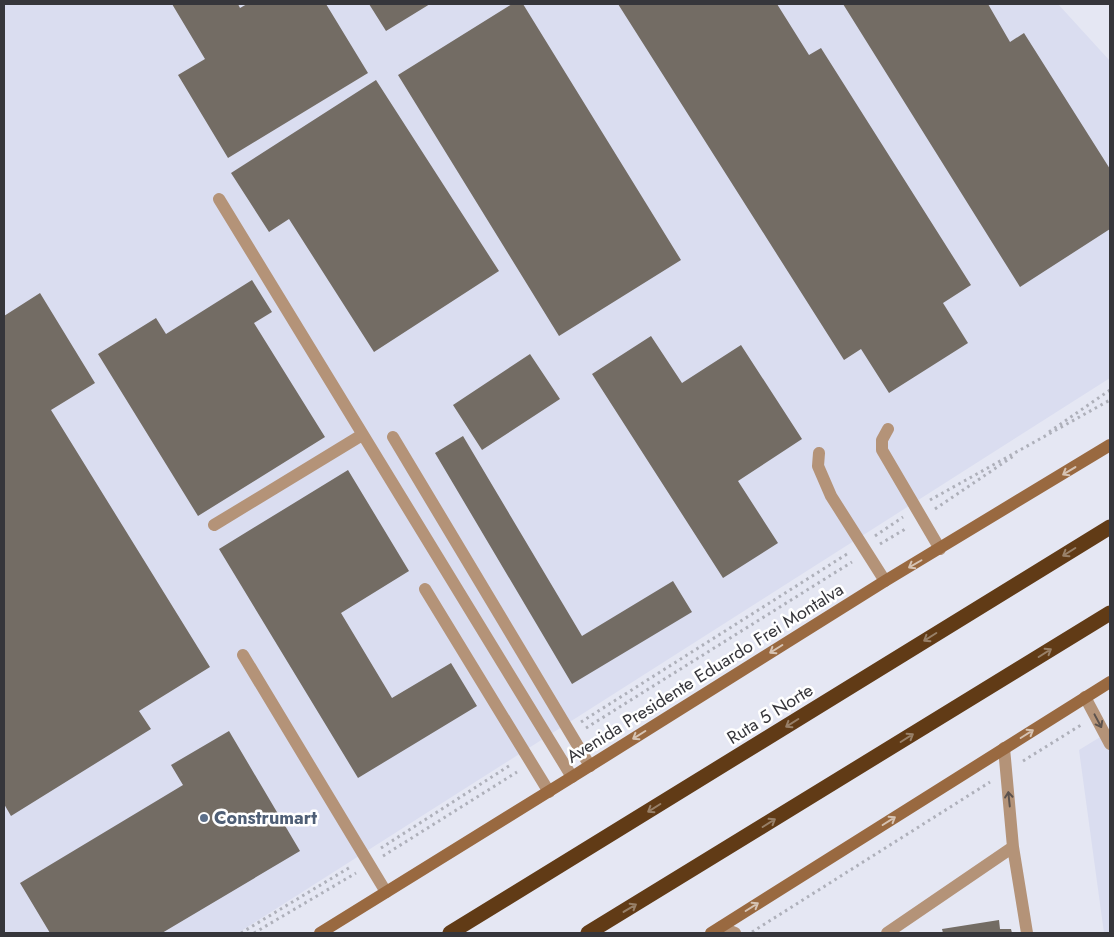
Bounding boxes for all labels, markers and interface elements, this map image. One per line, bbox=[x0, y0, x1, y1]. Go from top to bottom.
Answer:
one-way arrow bbox=[1062, 466, 1076, 476]
one-way arrow bbox=[1062, 548, 1076, 558]
one-way arrow bbox=[908, 559, 922, 569]
street label: Avenida Presidente Eduardo Frei Montalva bbox=[561, 577, 849, 769]
one-way arrow bbox=[924, 633, 938, 643]
one-way arrow bbox=[770, 645, 784, 655]
one-way arrow bbox=[1038, 647, 1052, 657]
street label: Ruta 5 Norte bbox=[722, 677, 818, 751]
one-way arrow bbox=[1093, 713, 1103, 728]
one-way arrow bbox=[785, 717, 799, 728]
one-way arrow bbox=[1019, 729, 1033, 739]
one-way arrow bbox=[632, 731, 646, 741]
one-way arrow bbox=[900, 733, 914, 743]
one-way arrow bbox=[1004, 791, 1014, 807]
one-way arrow bbox=[647, 803, 661, 813]
place label: Construmart bbox=[214, 805, 317, 831]
marker: Construmart bbox=[198, 812, 210, 824]
one-way arrow bbox=[882, 815, 896, 825]
one-way arrow bbox=[761, 818, 775, 828]
one-way arrow bbox=[623, 902, 637, 913]
one-way arrow bbox=[745, 902, 759, 913]

